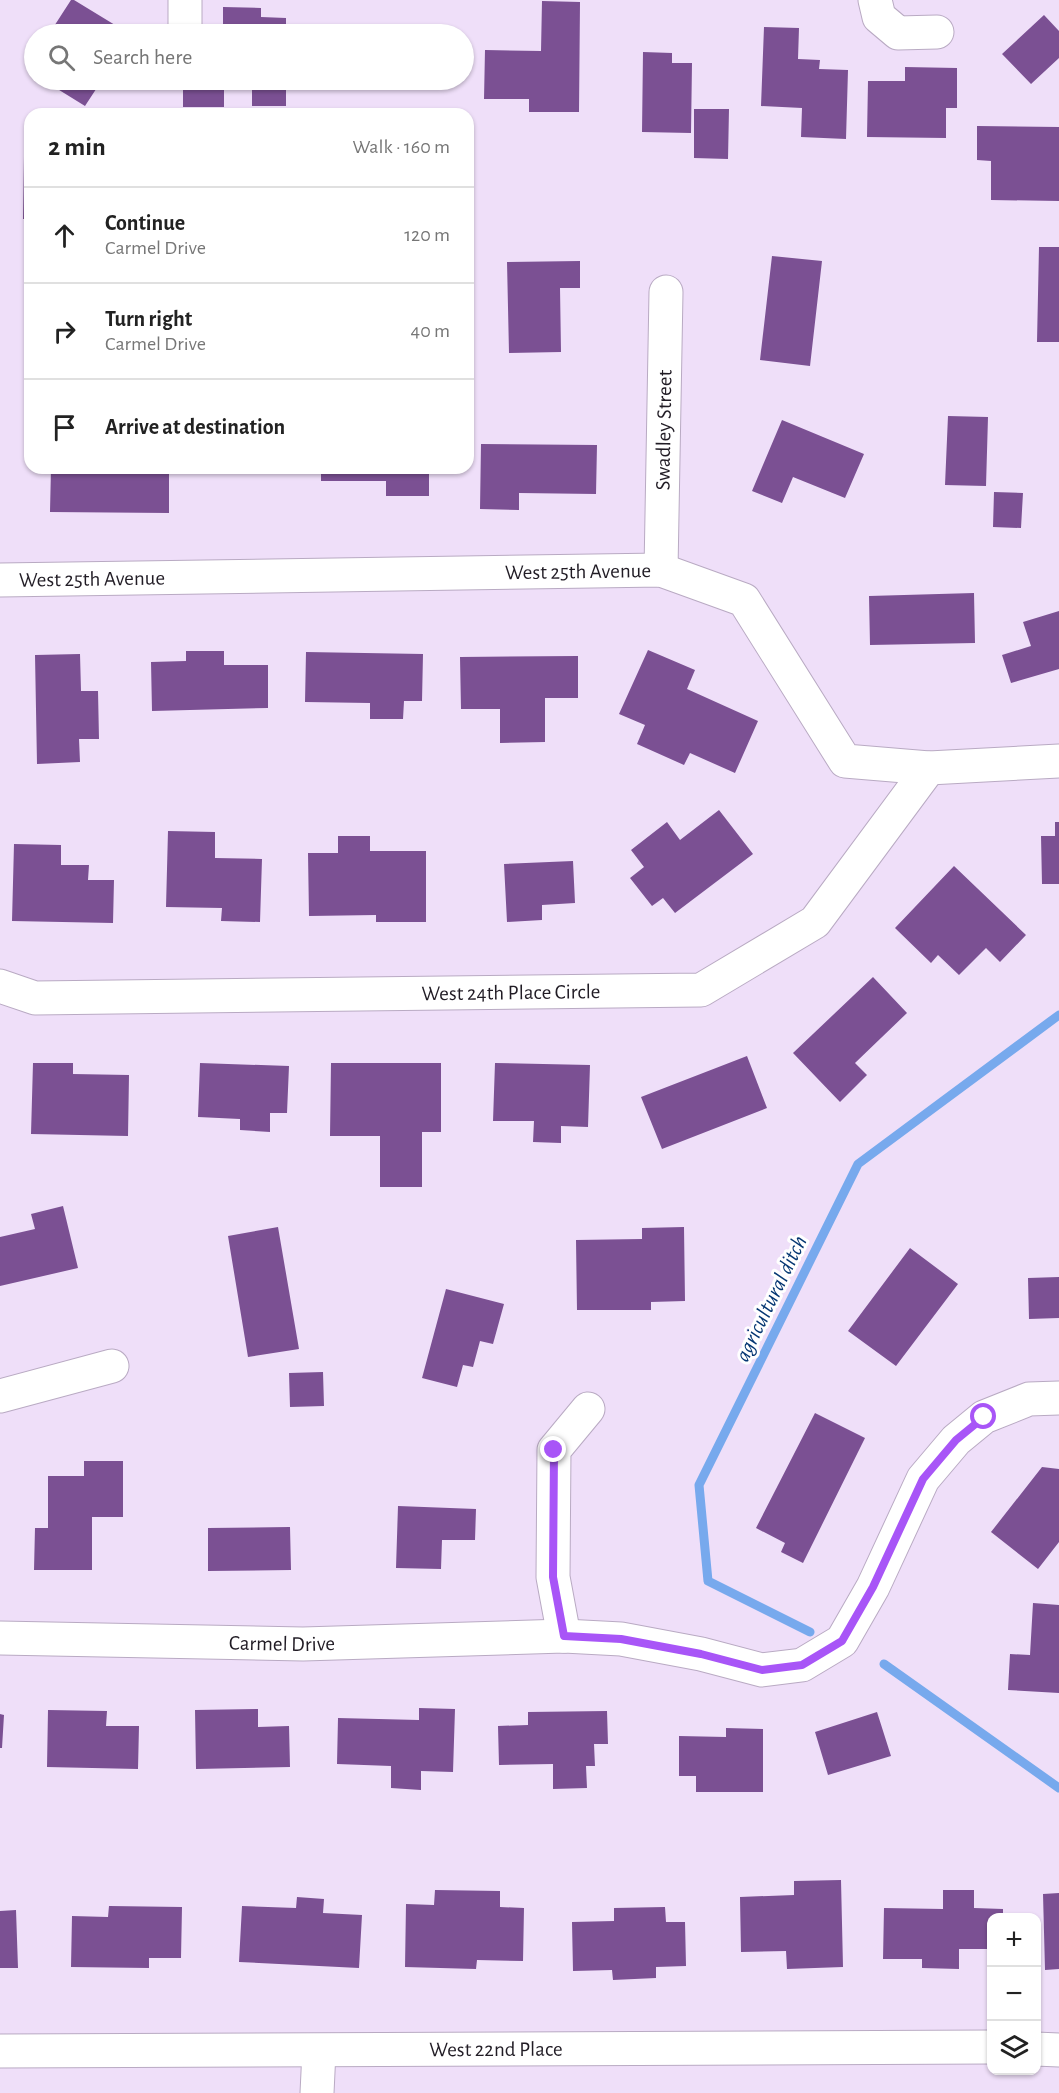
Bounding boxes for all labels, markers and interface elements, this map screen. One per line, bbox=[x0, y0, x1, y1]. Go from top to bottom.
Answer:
search box bbox=[24, 24, 474, 90]
icon: search bbox=[45, 41, 78, 74]
text: Search here bbox=[93, 46, 192, 68]
text: 2 min bbox=[48, 134, 106, 160]
text: Walk · 160 m bbox=[353, 137, 450, 157]
text: Continue bbox=[105, 212, 185, 234]
icon: ahead bbox=[48, 219, 81, 252]
text: 120 m bbox=[404, 225, 450, 245]
text: Carmel Drive bbox=[105, 238, 206, 258]
text: Turn right bbox=[105, 308, 192, 330]
icon: right bbox=[48, 315, 81, 348]
text: 40 m bbox=[411, 321, 450, 341]
text: Carmel Drive bbox=[105, 334, 206, 354]
street label: Swadley Street bbox=[652, 369, 676, 491]
icon: arrive bbox=[48, 411, 81, 444]
text: Arrive at destination bbox=[105, 416, 285, 438]
street label: West 25th Avenue bbox=[505, 560, 651, 583]
street label: West 25th Avenue bbox=[19, 568, 165, 591]
street label: West 24th Place Circle bbox=[421, 981, 601, 1004]
water label: agricultural ditch bbox=[731, 1232, 811, 1365]
route start bbox=[970, 1403, 996, 1429]
route end bbox=[540, 1436, 566, 1462]
street label: Carmel Drive bbox=[229, 1633, 335, 1655]
map controls bbox=[987, 1913, 1041, 2075]
button: + bbox=[987, 1913, 1041, 1967]
button: − bbox=[987, 1967, 1041, 2021]
button: layers bbox=[987, 2021, 1041, 2075]
street label: West 22nd Place bbox=[429, 2039, 563, 2060]

